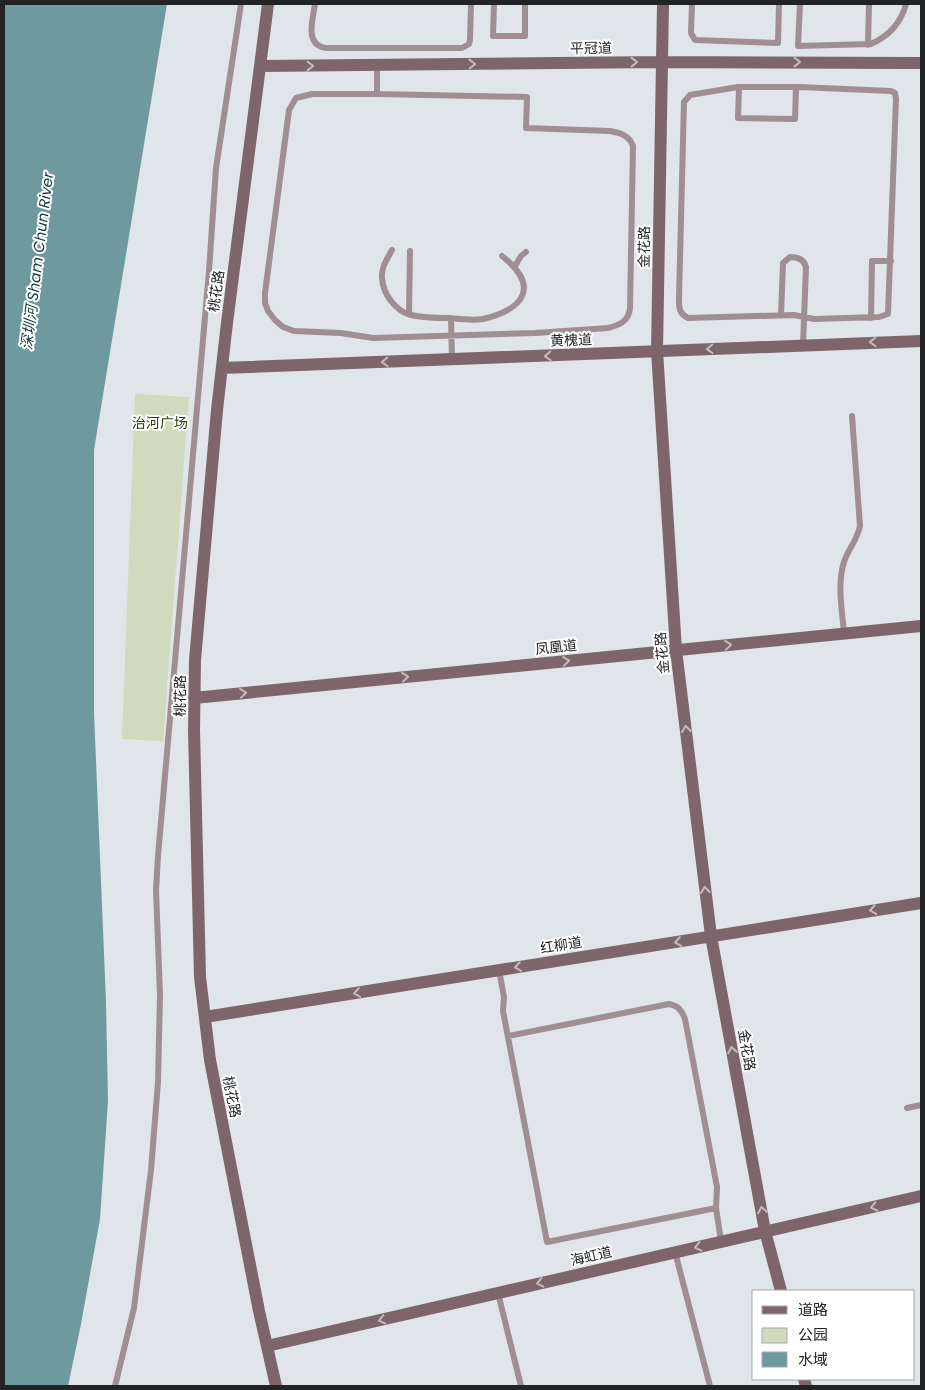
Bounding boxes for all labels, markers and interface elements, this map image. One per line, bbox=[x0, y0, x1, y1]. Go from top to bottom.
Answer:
street label: 平冠道 bbox=[570, 38, 612, 58]
one-way arrow bbox=[631, 57, 639, 67]
one-way arrow bbox=[794, 57, 801, 67]
one-way arrow bbox=[468, 59, 476, 69]
one-way arrow bbox=[306, 61, 314, 71]
water label: 深圳河 Sham Chun River bbox=[16, 171, 58, 351]
street label: 金花路 bbox=[634, 226, 654, 268]
street label: 桃花路 bbox=[203, 269, 229, 313]
street label: 黄槐道 bbox=[550, 329, 592, 351]
one-way arrow bbox=[868, 337, 876, 348]
one-way arrow bbox=[706, 344, 714, 355]
one-way arrow bbox=[544, 350, 552, 361]
one-way arrow bbox=[381, 357, 389, 367]
park label: 治河广场 bbox=[132, 413, 188, 433]
street label: 金花路 bbox=[650, 631, 674, 675]
street label: 凤凰道 bbox=[534, 635, 578, 659]
one-way arrow bbox=[724, 640, 732, 651]
one-way arrow bbox=[563, 656, 571, 667]
one-way arrow bbox=[401, 672, 409, 683]
street label: 桃花路 bbox=[170, 675, 190, 717]
one-way arrow bbox=[239, 688, 247, 699]
one-way arrow bbox=[681, 724, 692, 732]
one-way arrow bbox=[700, 886, 711, 894]
one-way arrow bbox=[869, 905, 877, 915]
street label: 红柳道 bbox=[539, 932, 583, 958]
one-way arrow bbox=[674, 936, 682, 946]
one-way arrow bbox=[513, 962, 522, 972]
one-way arrow bbox=[353, 987, 361, 998]
street label: 金花路 bbox=[734, 1028, 760, 1072]
one-way arrow bbox=[727, 1046, 738, 1054]
street label: 桃花路 bbox=[218, 1074, 246, 1120]
one-way arrow bbox=[869, 1201, 878, 1211]
one-way arrow bbox=[757, 1205, 767, 1214]
one-way arrow bbox=[694, 1241, 703, 1252]
street label: 海虹道 bbox=[568, 1242, 614, 1270]
one-way arrow bbox=[535, 1277, 544, 1288]
legend bbox=[752, 1290, 915, 1380]
text: 道路 bbox=[798, 1299, 828, 1320]
one-way arrow bbox=[377, 1314, 386, 1325]
text: 公园 bbox=[798, 1324, 828, 1345]
text: 水域 bbox=[798, 1349, 828, 1370]

